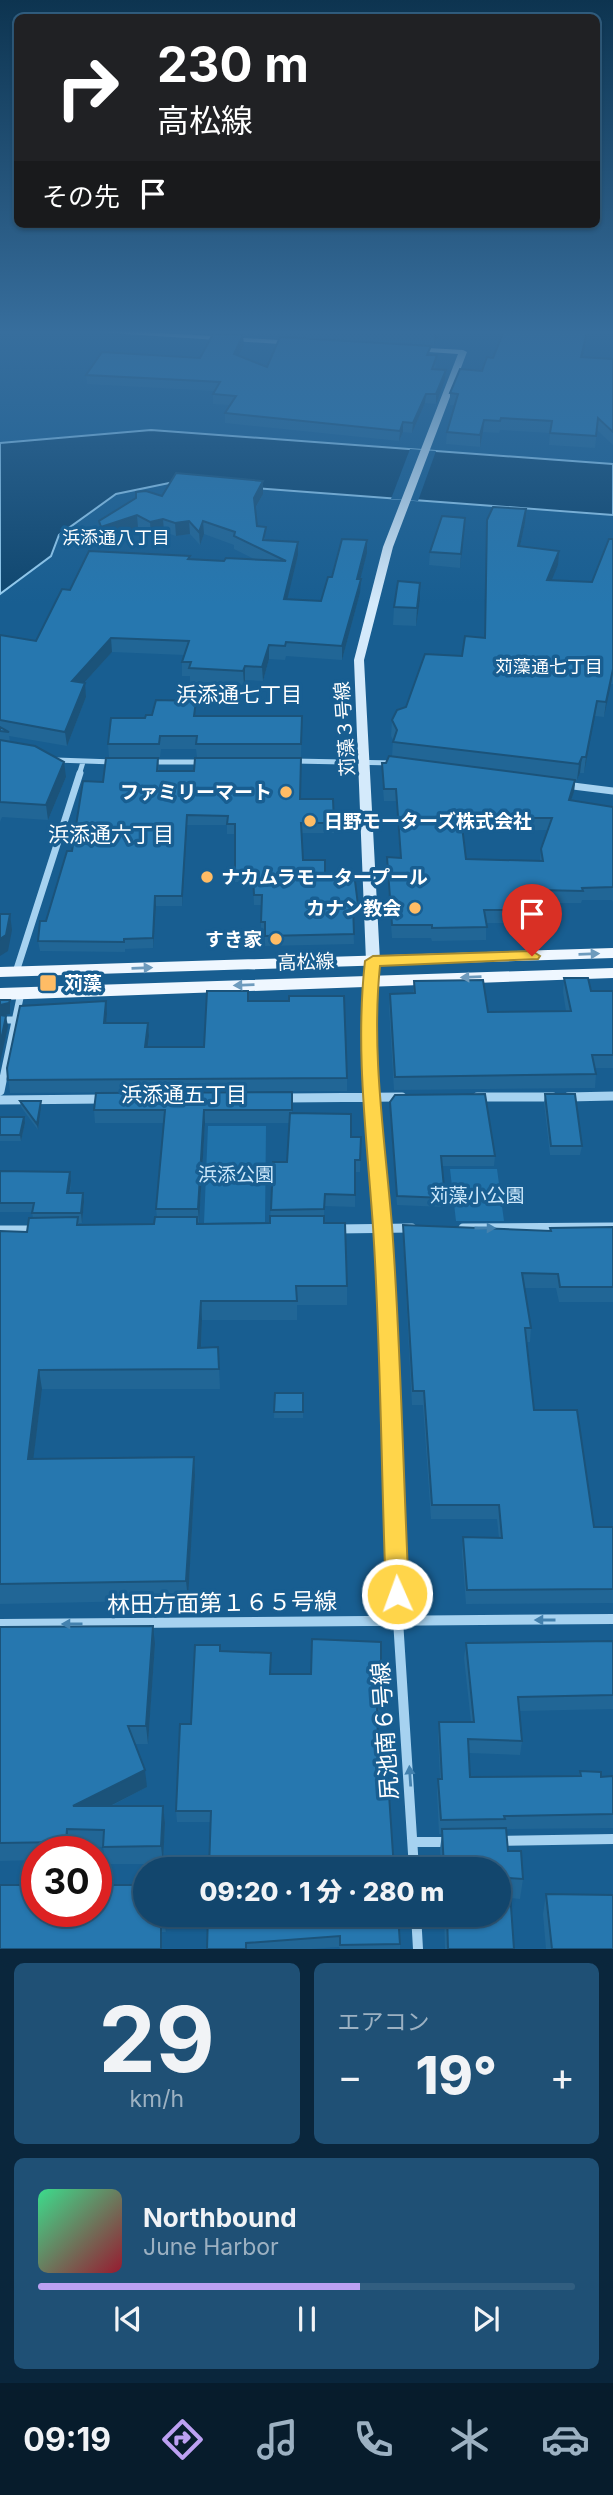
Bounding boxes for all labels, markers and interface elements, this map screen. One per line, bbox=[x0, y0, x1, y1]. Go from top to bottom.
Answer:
text: 230 m bbox=[157, 35, 309, 94]
icon: right bbox=[42, 42, 133, 133]
text: 高松線 bbox=[157, 101, 253, 140]
icon: arrive bbox=[134, 175, 172, 213]
text: その先 bbox=[42, 181, 120, 212]
district label: 浜添通八丁目 bbox=[62, 527, 170, 548]
district label: 苅藻通七丁目 bbox=[495, 656, 603, 677]
street label: 苅藻３号線 bbox=[330, 681, 360, 777]
district label: 浜添通七丁目 bbox=[176, 682, 302, 707]
place label: ファミリーマート bbox=[120, 781, 272, 804]
marker: ファミリーマート bbox=[278, 784, 294, 800]
place label: 日野モーターズ株式会社 bbox=[324, 810, 532, 833]
marker: 日野モーターズ株式会社 bbox=[302, 813, 318, 829]
district label: 浜添通六丁目 bbox=[48, 822, 174, 847]
place label: ナカムラモータープール bbox=[221, 866, 428, 889]
marker: ナカムラモータープール bbox=[199, 869, 215, 885]
pin bbox=[502, 884, 562, 956]
icon: arrive bbox=[513, 895, 551, 933]
place label: カナン教会 bbox=[306, 897, 401, 920]
marker: カナン教会 bbox=[407, 900, 423, 916]
place label: すき家 bbox=[205, 928, 262, 951]
marker: すき家 bbox=[268, 931, 284, 947]
one-way arrow bbox=[579, 948, 601, 960]
street label: 高松線 bbox=[277, 950, 335, 974]
one-way arrow bbox=[131, 962, 153, 973]
one-way arrow bbox=[460, 971, 482, 983]
place label: 苅藻 bbox=[64, 972, 102, 995]
marker: 苅藻 bbox=[38, 973, 58, 993]
one-way arrow bbox=[233, 980, 255, 991]
district label: 浜添通五丁目 bbox=[121, 1082, 247, 1107]
park label: 浜添公園 bbox=[198, 1163, 274, 1186]
park label: 苅藻小公園 bbox=[429, 1184, 525, 1207]
one-way arrow bbox=[474, 1222, 496, 1234]
position arrow bbox=[360, 1557, 434, 1631]
street label: 林田方面第１６５号線 bbox=[107, 1587, 337, 1619]
one-way arrow bbox=[534, 1614, 556, 1625]
one-way arrow bbox=[61, 1618, 83, 1630]
street label: 尻池南６号線 bbox=[366, 1661, 404, 1801]
one-way arrow bbox=[405, 1765, 416, 1787]
speed limit sign: 30 bbox=[21, 1836, 112, 1927]
text: 09:20 · 1 分 · 280 m bbox=[200, 1876, 444, 1907]
text: 29 bbox=[99, 1984, 215, 2094]
text: エアコン bbox=[338, 2008, 430, 2036]
text: 19° bbox=[416, 2044, 497, 2107]
text: − bbox=[338, 2053, 363, 2099]
text: + bbox=[550, 2053, 575, 2099]
text: km/h bbox=[129, 2085, 184, 2113]
text: Northbound bbox=[143, 2202, 297, 2233]
text: June Harbor bbox=[143, 2233, 279, 2261]
icon: previous bbox=[109, 2300, 147, 2338]
icon: pause bbox=[288, 2300, 326, 2338]
icon: next bbox=[467, 2300, 505, 2338]
icon: directions bbox=[158, 2415, 207, 2464]
icon: music bbox=[253, 2415, 302, 2464]
icon: phone bbox=[349, 2415, 398, 2464]
icon: climate bbox=[445, 2415, 494, 2464]
icon: car bbox=[541, 2415, 590, 2464]
text: 09:19 bbox=[23, 2420, 111, 2459]

